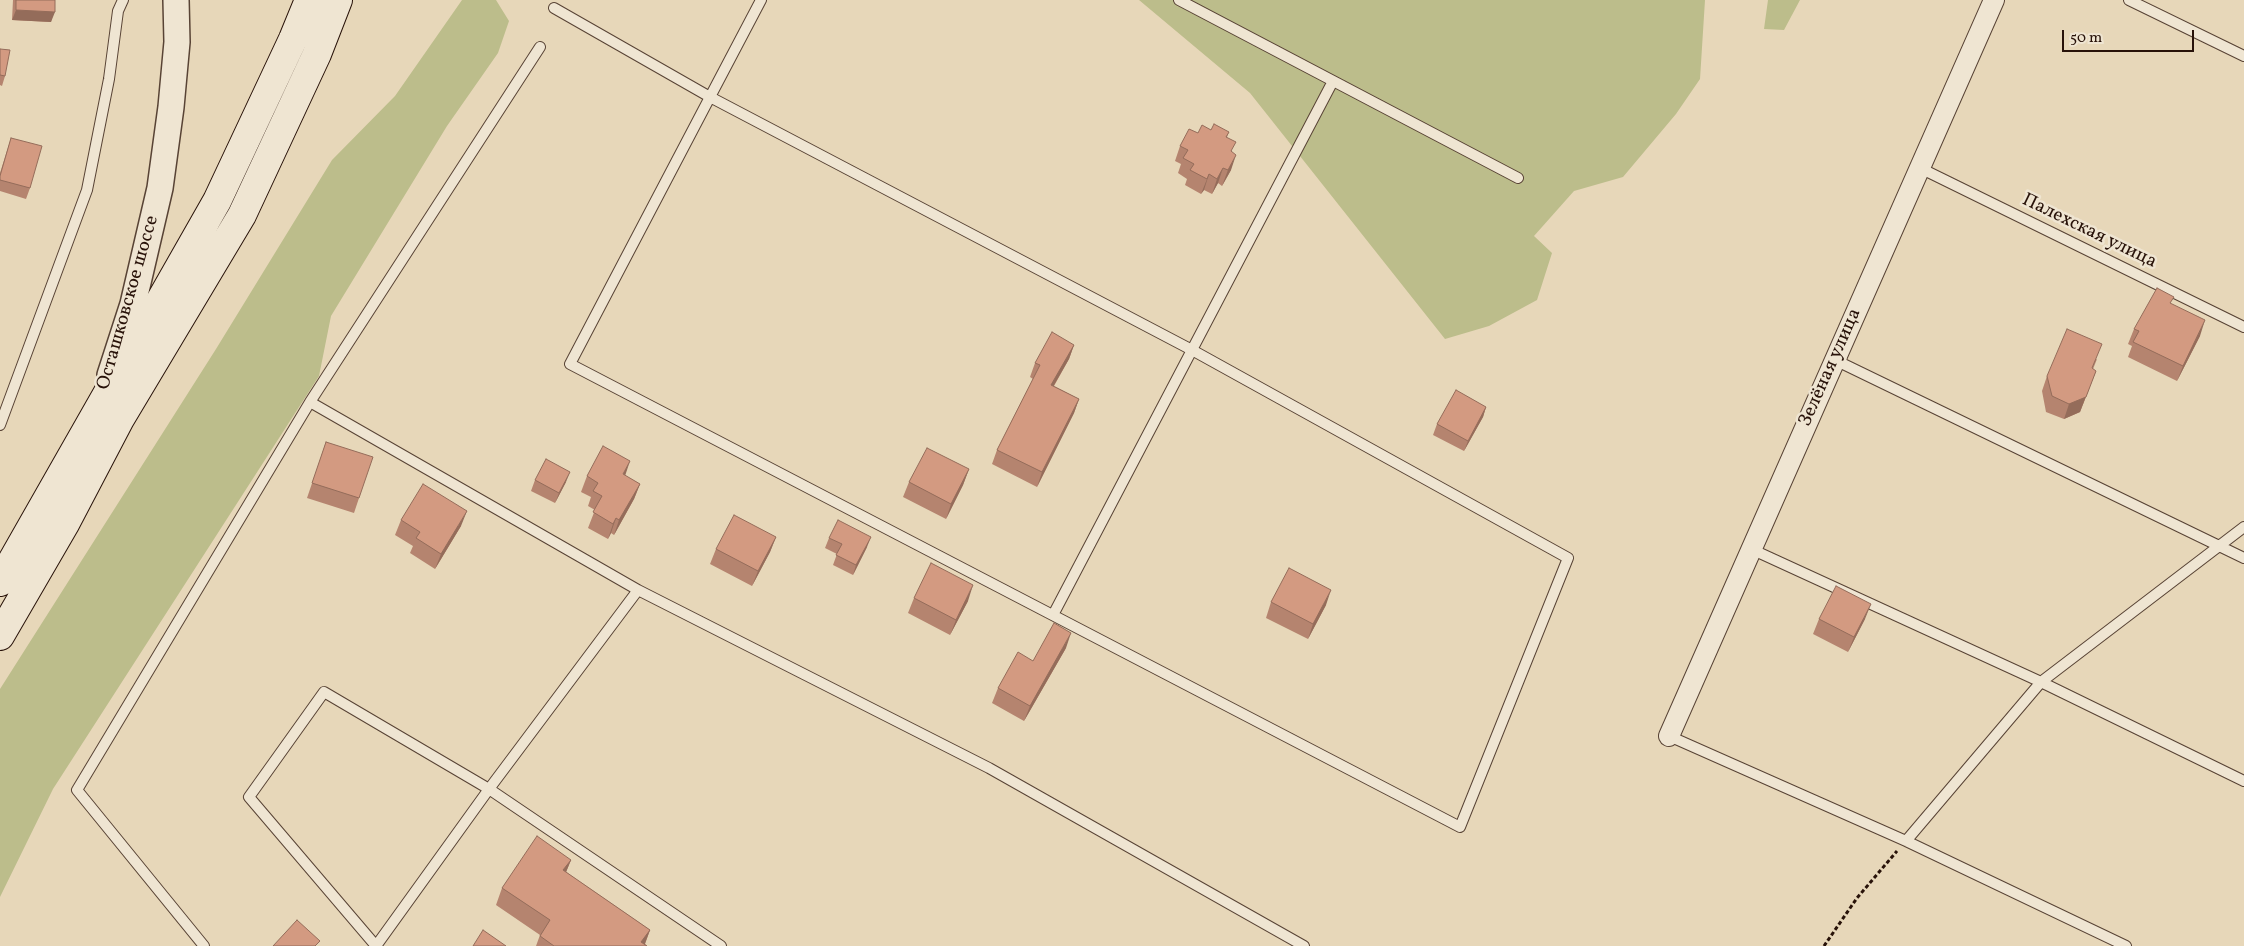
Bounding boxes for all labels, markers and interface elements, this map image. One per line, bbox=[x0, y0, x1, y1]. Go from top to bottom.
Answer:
scale bar bbox=[2064, 20, 2196, 52]
text: 50 m bbox=[2070, 28, 2102, 49]
street label: Палехская улица bbox=[2018, 190, 2160, 274]
street label: Осташковское шоссе bbox=[93, 213, 165, 393]
street label: Зелёная улица bbox=[1795, 305, 1867, 431]

